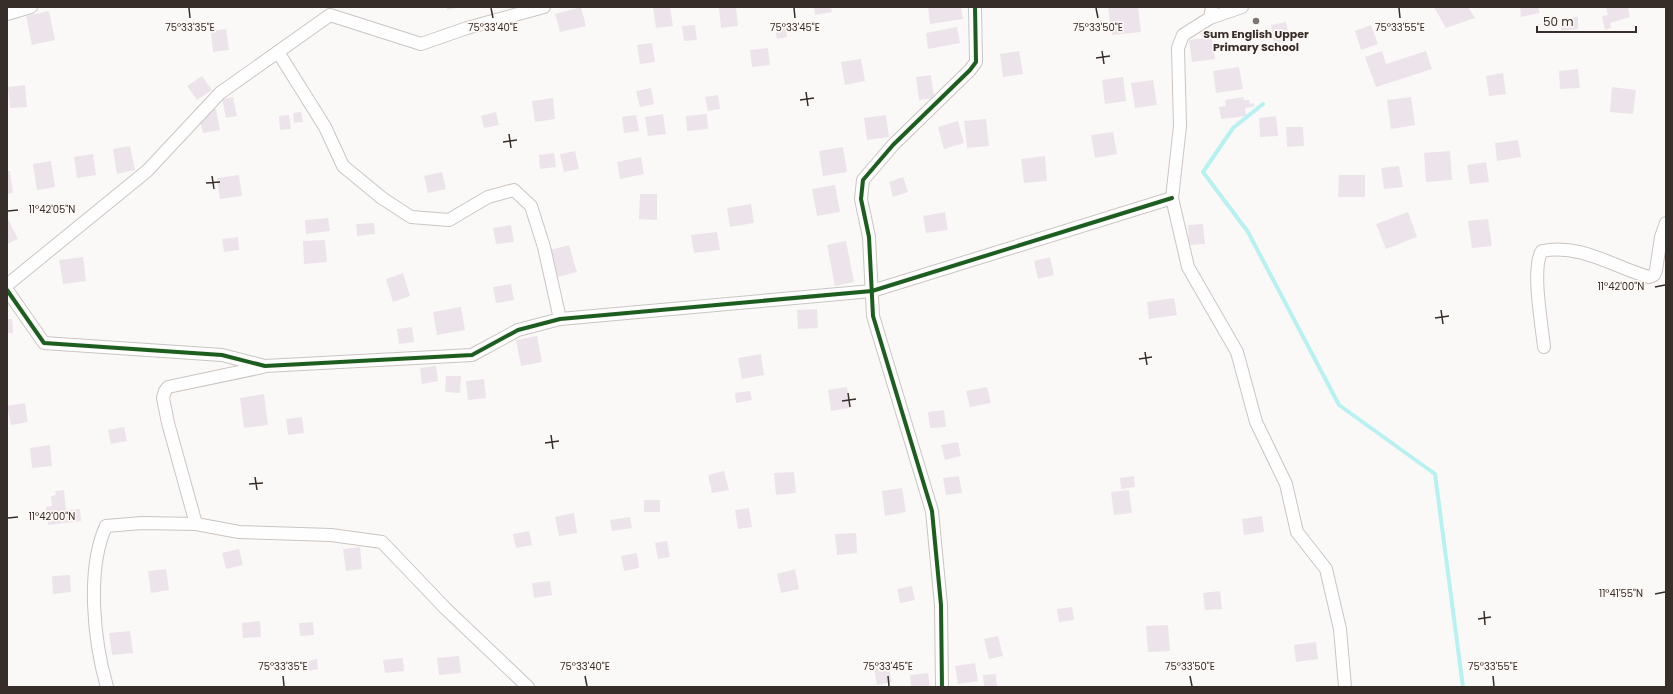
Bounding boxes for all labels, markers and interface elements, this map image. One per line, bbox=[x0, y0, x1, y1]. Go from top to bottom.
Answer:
scale bar bbox=[1537, 8, 1636, 34]
text: 50 m bbox=[1543, 13, 1574, 30]
marker: Sum English Upper Primary School bbox=[1251, 16, 1261, 26]
text: 75°33'35"E bbox=[165, 20, 215, 35]
text: 75°33'40"E bbox=[468, 20, 518, 35]
text: 75°33'45"E bbox=[770, 20, 820, 35]
text: 75°33'50"E bbox=[1073, 20, 1123, 35]
text: 75°33'55"E bbox=[1375, 20, 1425, 35]
place label: Sum English Upper Primary School bbox=[1203, 26, 1309, 55]
text: 11°42'05"N bbox=[29, 202, 75, 217]
text: 11°42'00"N bbox=[1598, 279, 1644, 294]
text: 11°42'00"N bbox=[29, 509, 75, 524]
text: 11°41'55"N bbox=[1599, 586, 1643, 601]
text: 75°33'35"E bbox=[258, 659, 308, 674]
text: 75°33'40"E bbox=[560, 659, 610, 674]
text: 75°33'45"E bbox=[863, 659, 913, 674]
text: 75°33'50"E bbox=[1165, 659, 1215, 674]
text: 75°33'55"E bbox=[1468, 659, 1518, 674]

